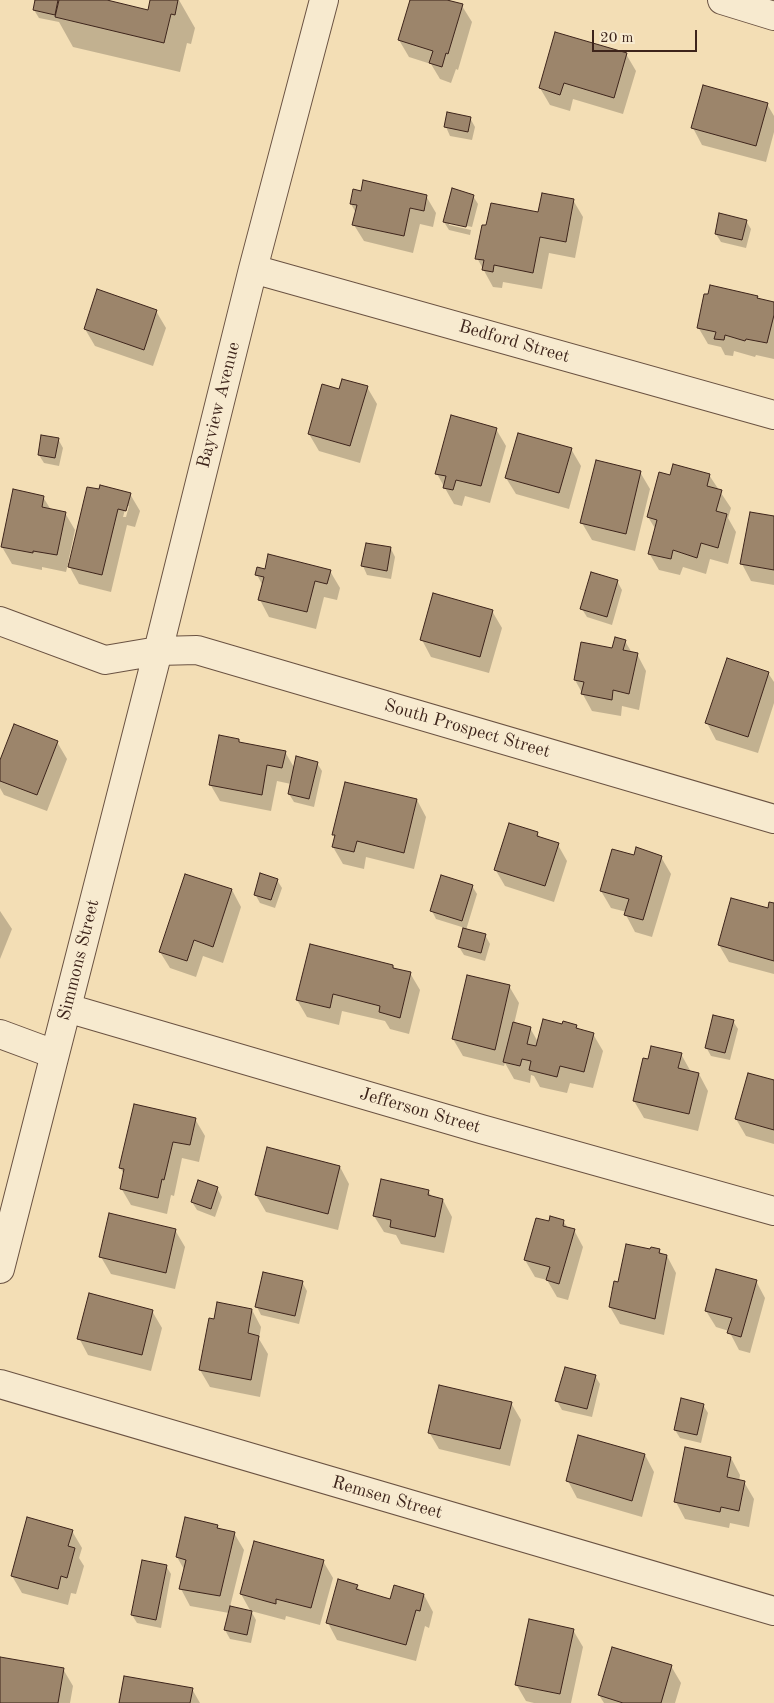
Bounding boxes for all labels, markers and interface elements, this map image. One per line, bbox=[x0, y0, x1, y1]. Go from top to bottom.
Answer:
scale bar bbox=[594, 20, 699, 52]
text: 20 m bbox=[600, 31, 634, 46]
street label: Bedford Street bbox=[456, 316, 572, 368]
street label: Bayview Avenue bbox=[193, 340, 245, 470]
street label: South Prospect Street bbox=[382, 695, 552, 763]
street label: Simmons Street bbox=[54, 897, 104, 1023]
street label: Jefferson Street bbox=[357, 1083, 483, 1139]
street label: Remsen Street bbox=[329, 1472, 445, 1524]

